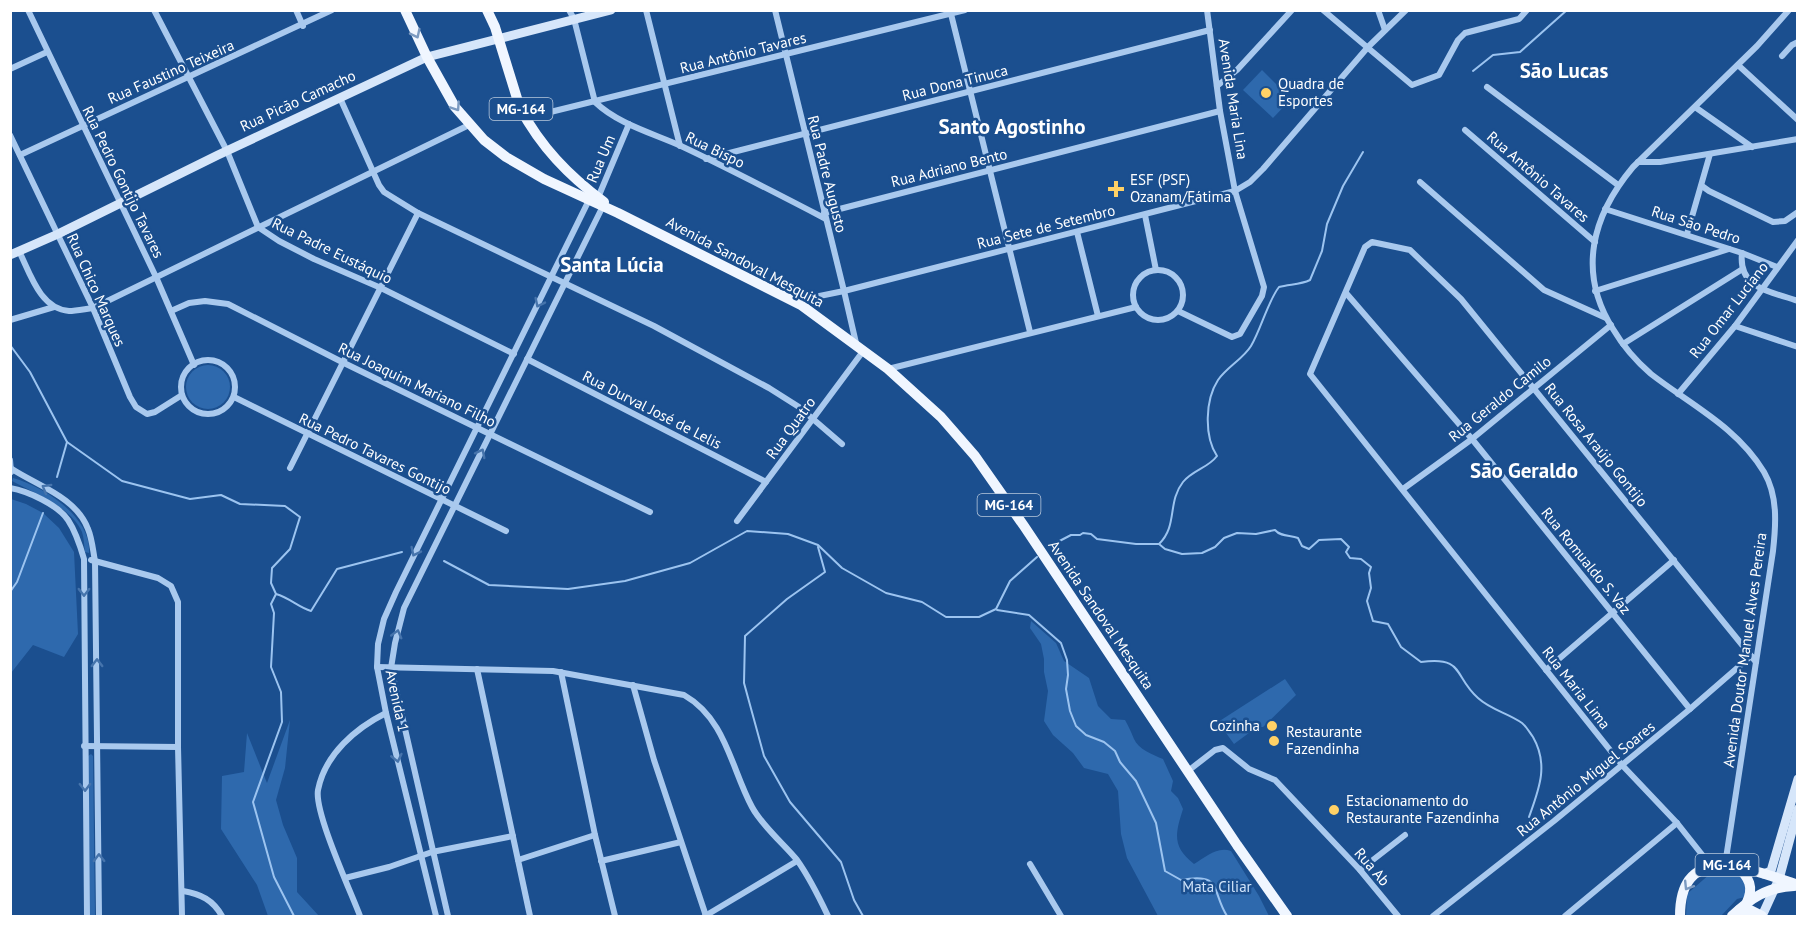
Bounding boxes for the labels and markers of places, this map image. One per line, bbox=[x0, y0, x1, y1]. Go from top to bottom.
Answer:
place label: Quadra de Esportes bbox=[1278, 74, 1344, 110]
marker: Quadra de Esportes bbox=[1259, 86, 1273, 100]
place label: ESF (PSF) Ozanam/Fátima bbox=[1130, 170, 1231, 206]
marker: ESF (PSF) Ozanam/Fátima bbox=[1107, 180, 1125, 198]
place label: Cozinha bbox=[1210, 716, 1260, 735]
marker: Cozinha bbox=[1265, 719, 1279, 733]
place label: Restaurante Fazendinha bbox=[1286, 722, 1362, 758]
marker: Restaurante Fazendinha bbox=[1267, 734, 1281, 748]
place label: Estacionamento do Restaurante Fazendinha bbox=[1346, 791, 1499, 827]
marker: Estacionamento do Restaurante Fazendinha bbox=[1327, 803, 1341, 817]

